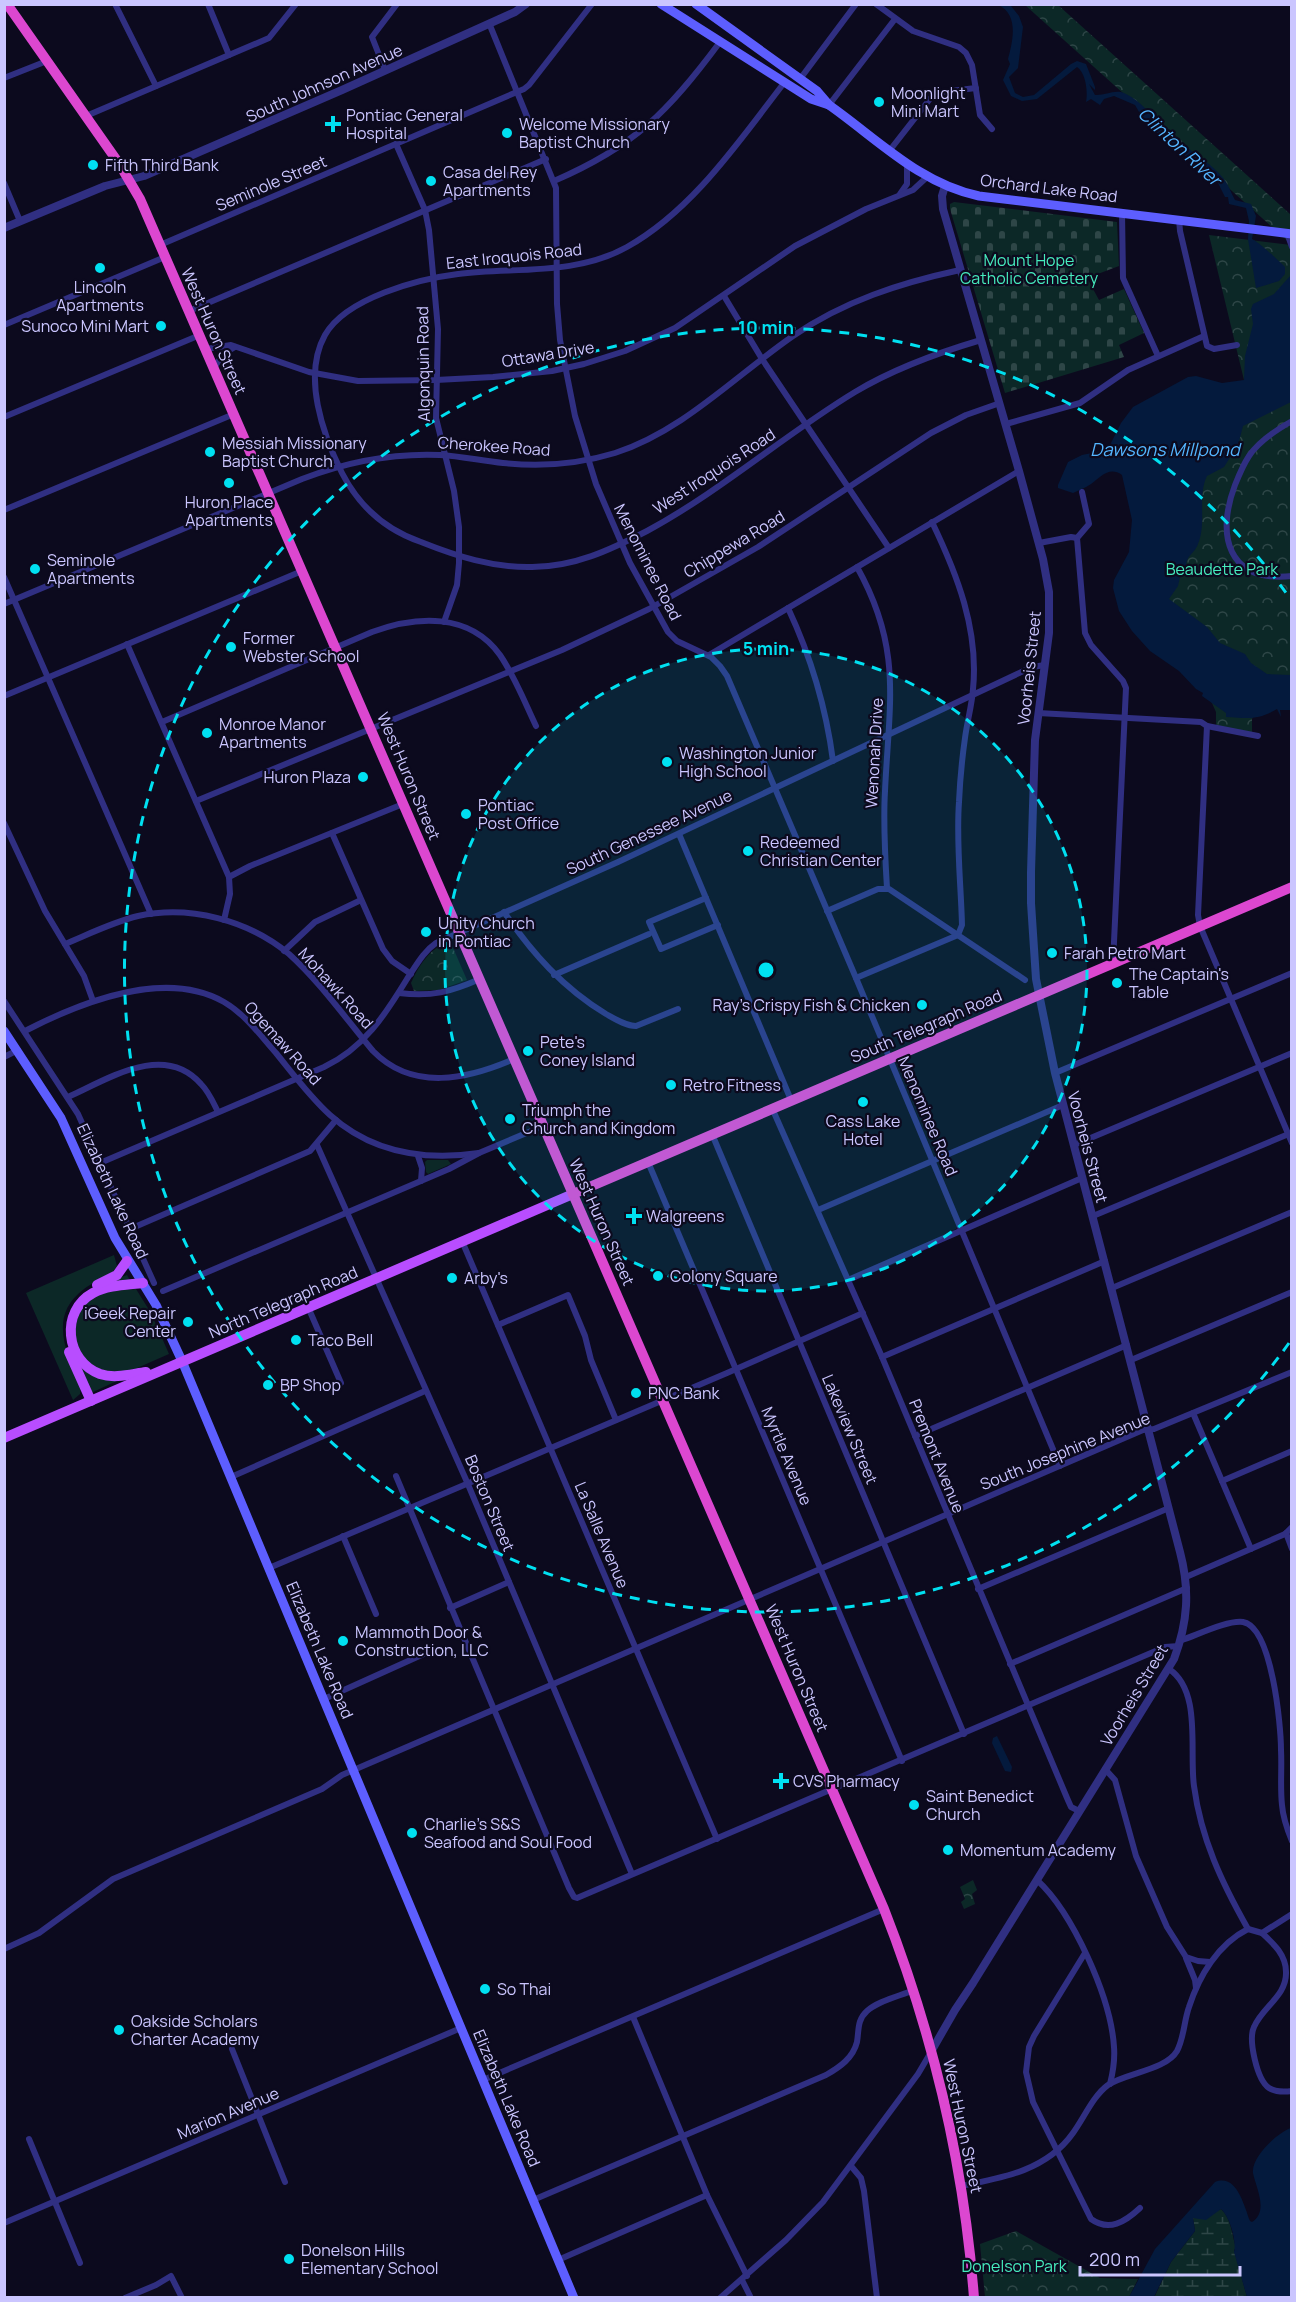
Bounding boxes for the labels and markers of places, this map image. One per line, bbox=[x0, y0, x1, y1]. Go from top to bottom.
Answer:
place label: Moonlight Mini Mart bbox=[891, 82, 966, 122]
marker: Moonlight Mini Mart bbox=[872, 95, 886, 109]
place label: Pontiac General Hospital bbox=[346, 104, 463, 144]
place label: Welcome Missionary Baptist Church bbox=[519, 113, 670, 153]
marker: Pontiac General Hospital bbox=[324, 115, 342, 133]
marker: Welcome Missionary Baptist Church bbox=[500, 126, 514, 140]
place label: Fifth Third Bank bbox=[105, 154, 220, 176]
marker: Fifth Third Bank bbox=[86, 158, 100, 172]
place label: Casa del Rey Apartments bbox=[443, 161, 538, 201]
marker: Casa del Rey Apartments bbox=[424, 174, 438, 188]
marker: Lincoln Apartments bbox=[93, 261, 107, 275]
place label: Lincoln Apartments bbox=[56, 276, 144, 316]
place label: Sunoco Mini Mart bbox=[21, 315, 149, 337]
marker: Sunoco Mini Mart bbox=[154, 319, 168, 333]
place label: Messiah Missionary Baptist Church bbox=[222, 432, 367, 472]
marker: Messiah Missionary Baptist Church bbox=[203, 445, 217, 459]
marker: Huron Place Apartments bbox=[222, 476, 236, 490]
place label: Huron Place Apartments bbox=[185, 491, 273, 531]
place label: Seminole Apartments bbox=[47, 549, 135, 589]
marker: Seminole Apartments bbox=[28, 562, 42, 576]
place label: Former Webster School bbox=[243, 627, 359, 667]
marker: Former Webster School bbox=[224, 640, 238, 654]
place label: Monroe Manor Apartments bbox=[219, 713, 326, 753]
marker: Monroe Manor Apartments bbox=[200, 726, 214, 740]
place label: Washington Junior High School bbox=[679, 742, 817, 782]
marker: Washington Junior High School bbox=[660, 755, 674, 769]
place label: Huron Plaza bbox=[264, 766, 351, 788]
marker: Huron Plaza bbox=[356, 770, 370, 784]
place label: Pontiac Post Office bbox=[478, 794, 559, 834]
marker: Pontiac Post Office bbox=[459, 807, 473, 821]
place label: Redeemed Christian Center bbox=[760, 831, 882, 871]
marker: Redeemed Christian Center bbox=[741, 844, 755, 858]
place label: Unity Church in Pontiac bbox=[438, 912, 535, 952]
marker: Unity Church in Pontiac bbox=[419, 925, 433, 939]
place label: Farah Petro Mart bbox=[1064, 942, 1186, 964]
marker: Farah Petro Mart bbox=[1045, 946, 1059, 960]
centre of rings bbox=[756, 960, 776, 980]
place label: The Captain's Table bbox=[1129, 963, 1229, 1003]
marker: The Captain's Table bbox=[1110, 976, 1124, 990]
place label: Ray’s Crispy Fish & Chicken bbox=[713, 994, 910, 1016]
marker: Ray’s Crispy Fish & Chicken bbox=[915, 998, 929, 1012]
place label: Pete's Coney Island bbox=[540, 1031, 635, 1071]
marker: Pete's Coney Island bbox=[521, 1044, 535, 1058]
place label: Retro Fitness bbox=[683, 1074, 781, 1096]
marker: Retro Fitness bbox=[664, 1078, 678, 1092]
marker: Cass Lake Hotel bbox=[856, 1095, 870, 1109]
place label: Triumph the Church and Kingdom bbox=[522, 1099, 675, 1139]
place label: Cass Lake Hotel bbox=[826, 1110, 900, 1150]
marker: Triumph the Church and Kingdom bbox=[503, 1112, 517, 1126]
place label: Walgreens bbox=[646, 1205, 724, 1227]
marker: Walgreens bbox=[627, 1209, 641, 1223]
place label: Colony Square bbox=[670, 1265, 778, 1287]
place label: Arby's bbox=[464, 1267, 508, 1289]
marker: Colony Square bbox=[651, 1269, 665, 1283]
marker: Arby's bbox=[445, 1271, 459, 1285]
place label: iGeek Repair Center bbox=[84, 1302, 176, 1342]
marker: iGeek Repair Center bbox=[181, 1315, 195, 1329]
place label: Taco Bell bbox=[308, 1329, 373, 1351]
marker: Taco Bell bbox=[289, 1333, 303, 1347]
place label: BP Shop bbox=[280, 1374, 341, 1396]
marker: BP Shop bbox=[261, 1378, 275, 1392]
place label: PNC Bank bbox=[648, 1382, 720, 1404]
marker: PNC Bank bbox=[629, 1386, 643, 1400]
place label: Mammoth Door & Construction, LLC bbox=[355, 1621, 489, 1661]
marker: Mammoth Door & Construction, LLC bbox=[336, 1634, 350, 1648]
place label: CVS Pharmacy bbox=[793, 1770, 900, 1792]
marker: CVS Pharmacy bbox=[774, 1774, 788, 1788]
place label: Saint Benedict Church bbox=[926, 1785, 1034, 1825]
marker: Saint Benedict Church bbox=[907, 1798, 921, 1812]
place label: Charlie's S&S Seafood and Soul Food bbox=[424, 1813, 592, 1853]
marker: Charlie's S&S Seafood and Soul Food bbox=[405, 1826, 419, 1840]
place label: Momentum Academy bbox=[960, 1839, 1116, 1861]
marker: Momentum Academy bbox=[941, 1843, 955, 1857]
place label: So Thai bbox=[497, 1978, 551, 2000]
marker: So Thai bbox=[478, 1982, 492, 1996]
place label: Oakside Scholars Charter Academy bbox=[131, 2010, 260, 2050]
marker: Oakside Scholars Charter Academy bbox=[112, 2023, 126, 2037]
place label: Donelson Hills Elementary School bbox=[301, 2239, 439, 2279]
marker: Donelson Hills Elementary School bbox=[282, 2252, 296, 2266]

